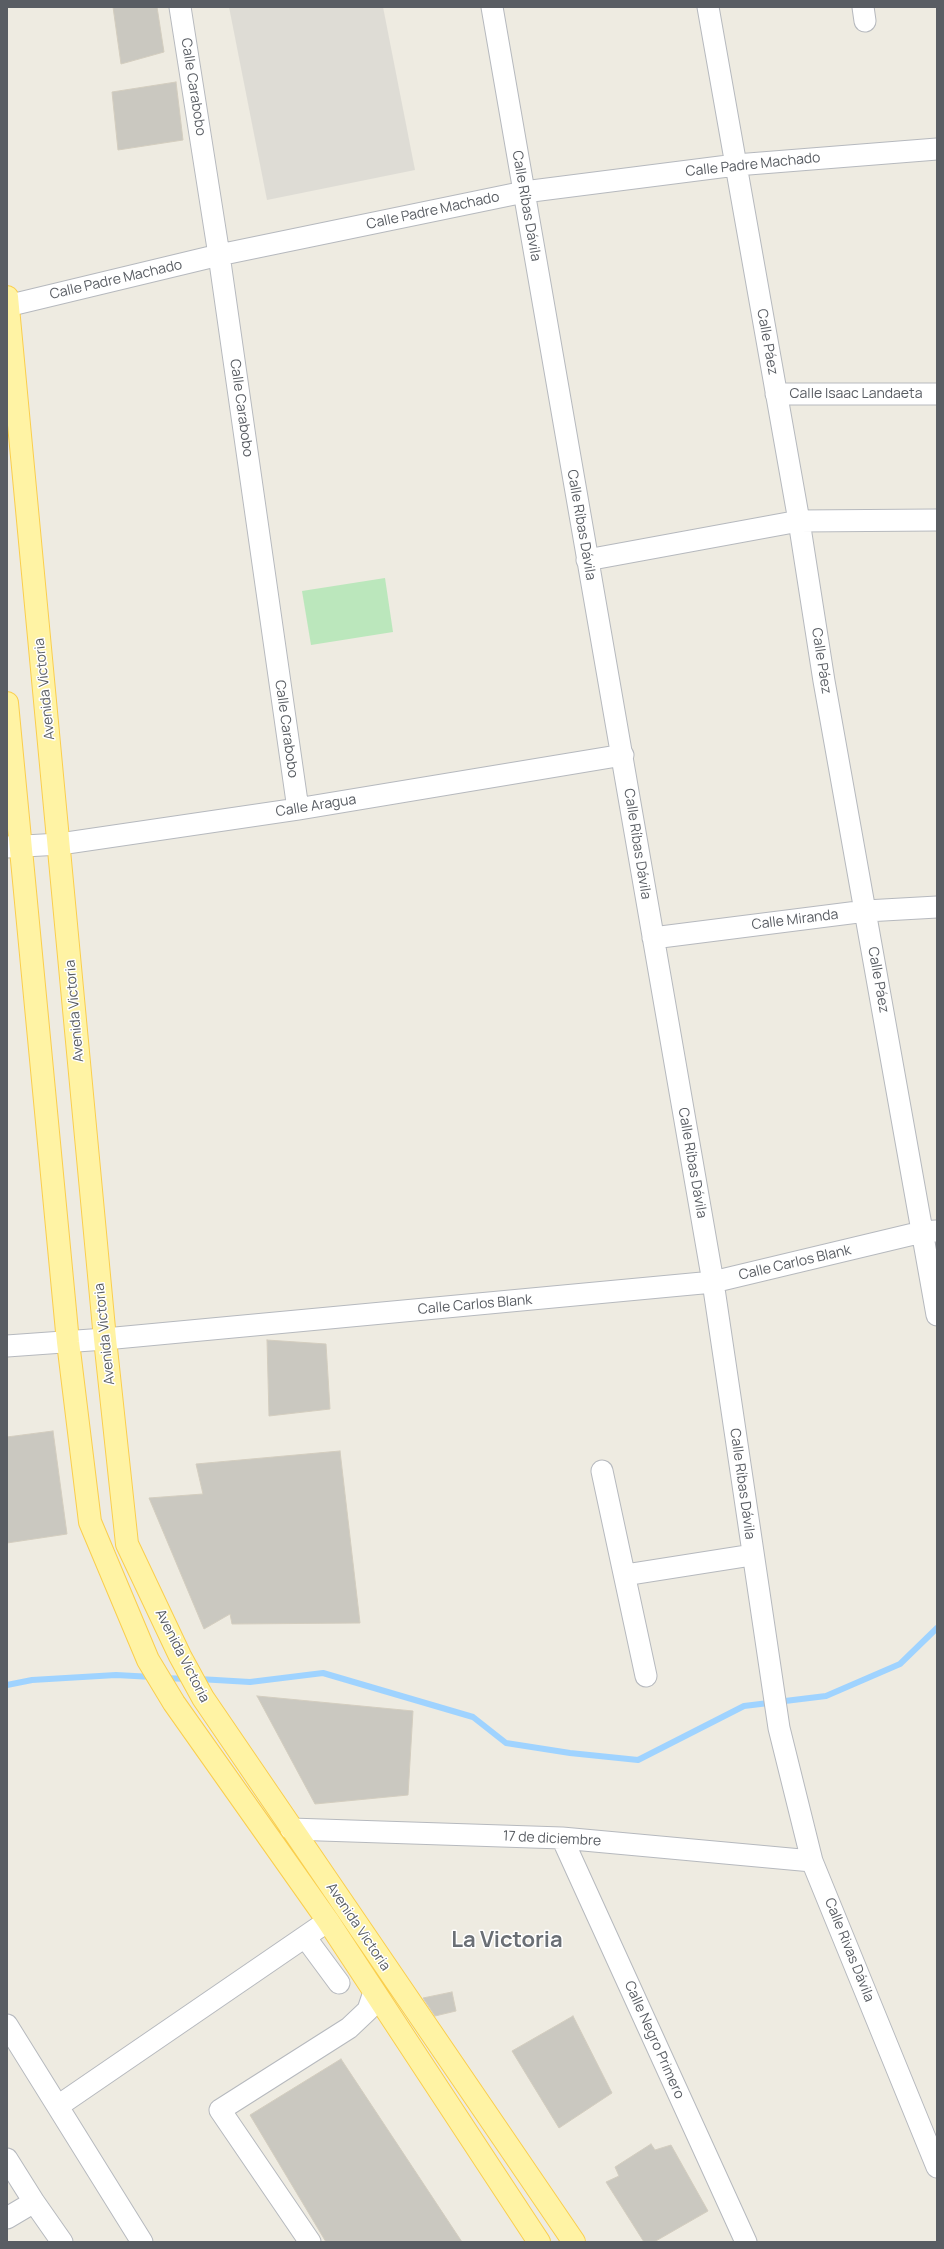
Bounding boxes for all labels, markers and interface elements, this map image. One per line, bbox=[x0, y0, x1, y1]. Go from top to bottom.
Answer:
street label: Calle Carabobo bbox=[177, 37, 209, 137]
street label: Calle Ríbas Dávila bbox=[508, 149, 544, 263]
street label: Calle Padre Machado bbox=[685, 150, 821, 180]
street label: Calle Padre Machado bbox=[365, 189, 501, 233]
street label: Calle Padre Machado bbox=[48, 257, 184, 303]
street label: Calle Páez bbox=[753, 308, 781, 376]
street label: Calle Carabobo bbox=[226, 358, 256, 458]
street label: Calle Isaac Landaeta bbox=[790, 386, 922, 402]
street label: Calle Ríbas Dávila bbox=[563, 468, 599, 582]
street label: Calle Páez bbox=[807, 627, 835, 695]
street label: Avenida Victoria bbox=[31, 637, 59, 741]
street label: Calle Carabobo bbox=[271, 679, 301, 779]
street label: Calle Ríbas Dávila bbox=[620, 787, 654, 901]
street label: Calle Aragua bbox=[275, 791, 357, 821]
street label: Calle Miranda bbox=[751, 906, 839, 934]
street label: Calle Páez bbox=[864, 946, 892, 1014]
street label: Avenida Victoria bbox=[62, 959, 88, 1063]
street label: Calle Ríbas Dávila bbox=[674, 1106, 710, 1220]
street label: Calle Carlos Blank bbox=[737, 1242, 853, 1284]
street label: Avenida Victoria bbox=[91, 1282, 119, 1386]
street label: Calle Carlos Blank bbox=[417, 1292, 533, 1318]
street label: Calle Ríbas Dávila bbox=[726, 1427, 758, 1541]
street label: Avenida Victoria bbox=[151, 1607, 213, 1705]
street label: 17 de diciembre bbox=[503, 1828, 601, 1850]
street label: Avenida Victoria bbox=[322, 1880, 394, 1974]
street label: Calle Rivas Dávila bbox=[821, 1896, 877, 2004]
district label: La Victoria bbox=[451, 1928, 563, 1954]
street label: Calle Negro Primero bbox=[620, 1978, 688, 2102]

